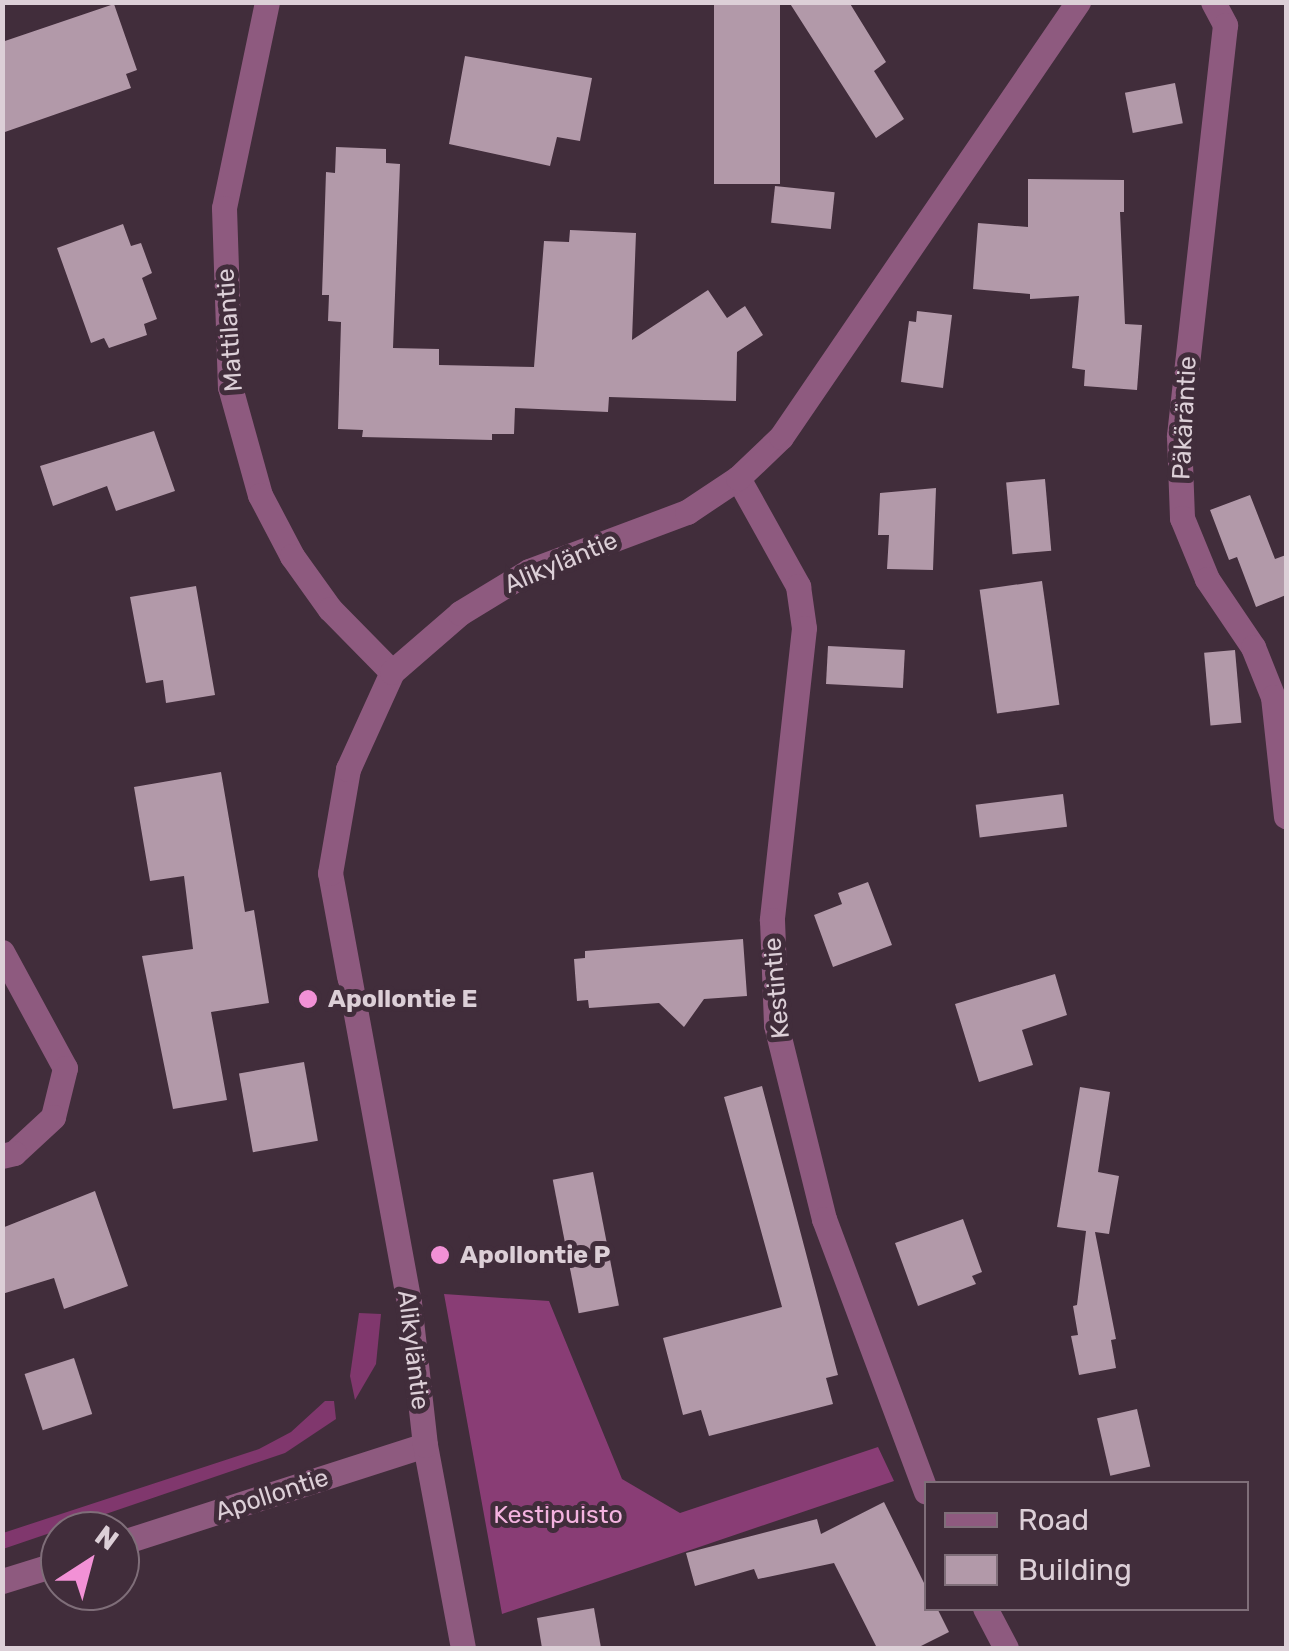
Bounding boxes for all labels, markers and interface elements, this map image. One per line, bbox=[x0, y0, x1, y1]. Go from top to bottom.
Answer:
street label: Mattilantie bbox=[211, 267, 249, 393]
street label: Päkäräntie bbox=[1167, 355, 1203, 481]
street label: Alikyläntie bbox=[500, 526, 622, 600]
street label: Kestintie bbox=[758, 936, 796, 1040]
place label: Apollontie E bbox=[328, 984, 477, 1014]
marker: Apollontie E bbox=[297, 988, 319, 1010]
place label: Apollontie P bbox=[460, 1240, 610, 1270]
marker: Apollontie P bbox=[429, 1244, 451, 1266]
street label: Alikyläntie bbox=[391, 1288, 435, 1412]
street label: Apollontie bbox=[212, 1463, 332, 1527]
legend bbox=[924, 1481, 1249, 1611]
park label: Kestipuisto bbox=[493, 1500, 623, 1530]
text: Road bbox=[1018, 1502, 1089, 1538]
north arrow bbox=[40, 1511, 140, 1611]
text: N bbox=[89, 1519, 125, 1557]
text: Building bbox=[1018, 1552, 1132, 1588]

